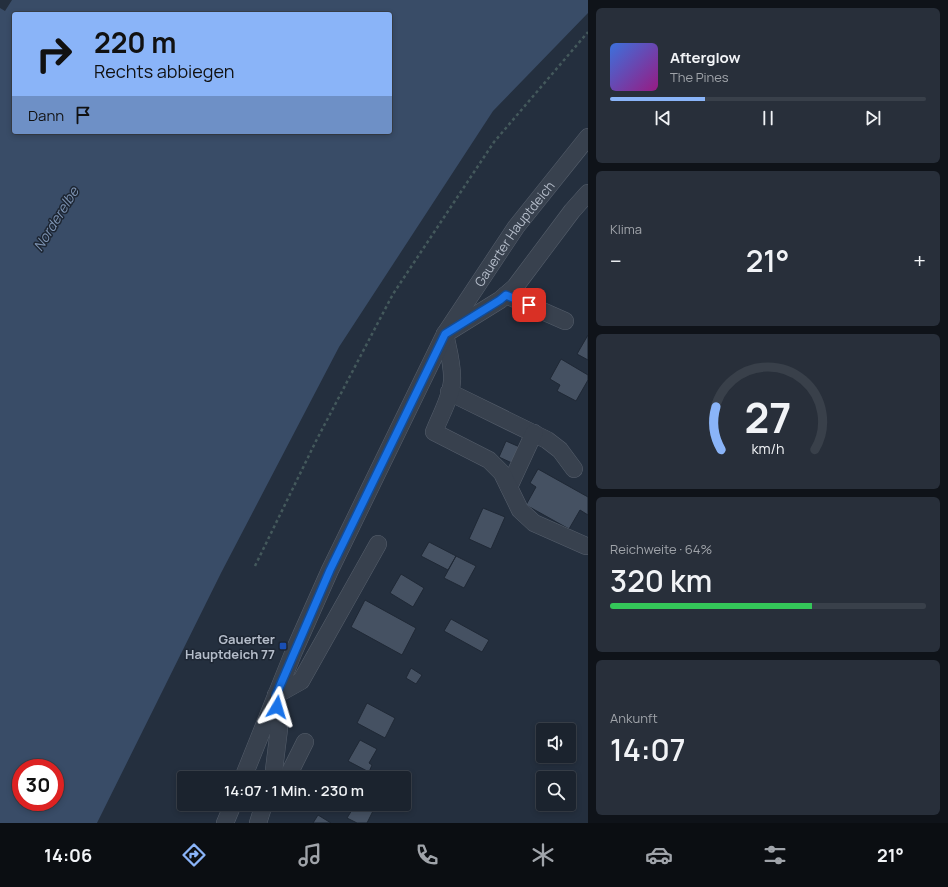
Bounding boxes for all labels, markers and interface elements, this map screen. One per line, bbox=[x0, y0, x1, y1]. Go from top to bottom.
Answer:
text: 220 m bbox=[94, 23, 177, 61]
icon: right bbox=[28, 28, 80, 80]
text: Afterglow bbox=[670, 47, 741, 68]
text: Rechts abbiegen bbox=[94, 59, 234, 83]
text: The Pines bbox=[670, 68, 729, 86]
icon: arrive bbox=[72, 104, 94, 126]
text: Dann bbox=[28, 105, 64, 126]
icon: previous bbox=[652, 107, 674, 129]
icon: pause bbox=[757, 107, 779, 129]
icon: next bbox=[862, 107, 884, 129]
street label: Gauerter Hauptdeich bbox=[470, 177, 558, 290]
water label: Norderelbe bbox=[28, 182, 83, 254]
text: Klima bbox=[610, 220, 642, 238]
text: 21° bbox=[746, 240, 789, 281]
text: − bbox=[610, 246, 622, 276]
text: + bbox=[913, 246, 926, 276]
pin bbox=[512, 288, 546, 322]
icon: arrive bbox=[518, 294, 540, 316]
text: 27 bbox=[745, 388, 791, 444]
text: km/h bbox=[751, 438, 785, 457]
text: Reichweite · 64% bbox=[610, 540, 712, 558]
text: 320 km bbox=[610, 560, 712, 601]
place label: Gauerter Hauptdeich 77 bbox=[185, 630, 275, 663]
marker: Gauerter Hauptdeich 77 bbox=[278, 641, 288, 651]
position arrow bbox=[256, 686, 298, 728]
text: Ankunft bbox=[610, 709, 658, 727]
map controls bbox=[536, 723, 576, 811]
button: sound bbox=[536, 723, 576, 763]
text: 14:07 bbox=[610, 729, 686, 770]
speed limit sign: 30 bbox=[12, 759, 64, 811]
button: search bbox=[536, 771, 576, 811]
text: 14:07 · 1 Min. · 230 m bbox=[224, 780, 364, 801]
icon: directions bbox=[180, 841, 208, 869]
icon: music bbox=[296, 841, 324, 869]
icon: phone bbox=[413, 841, 441, 869]
icon: climate bbox=[529, 841, 557, 869]
icon: car bbox=[645, 841, 673, 869]
icon: filters bbox=[761, 841, 789, 869]
text: 14:06 bbox=[44, 843, 92, 867]
text: 21° bbox=[877, 843, 904, 867]

